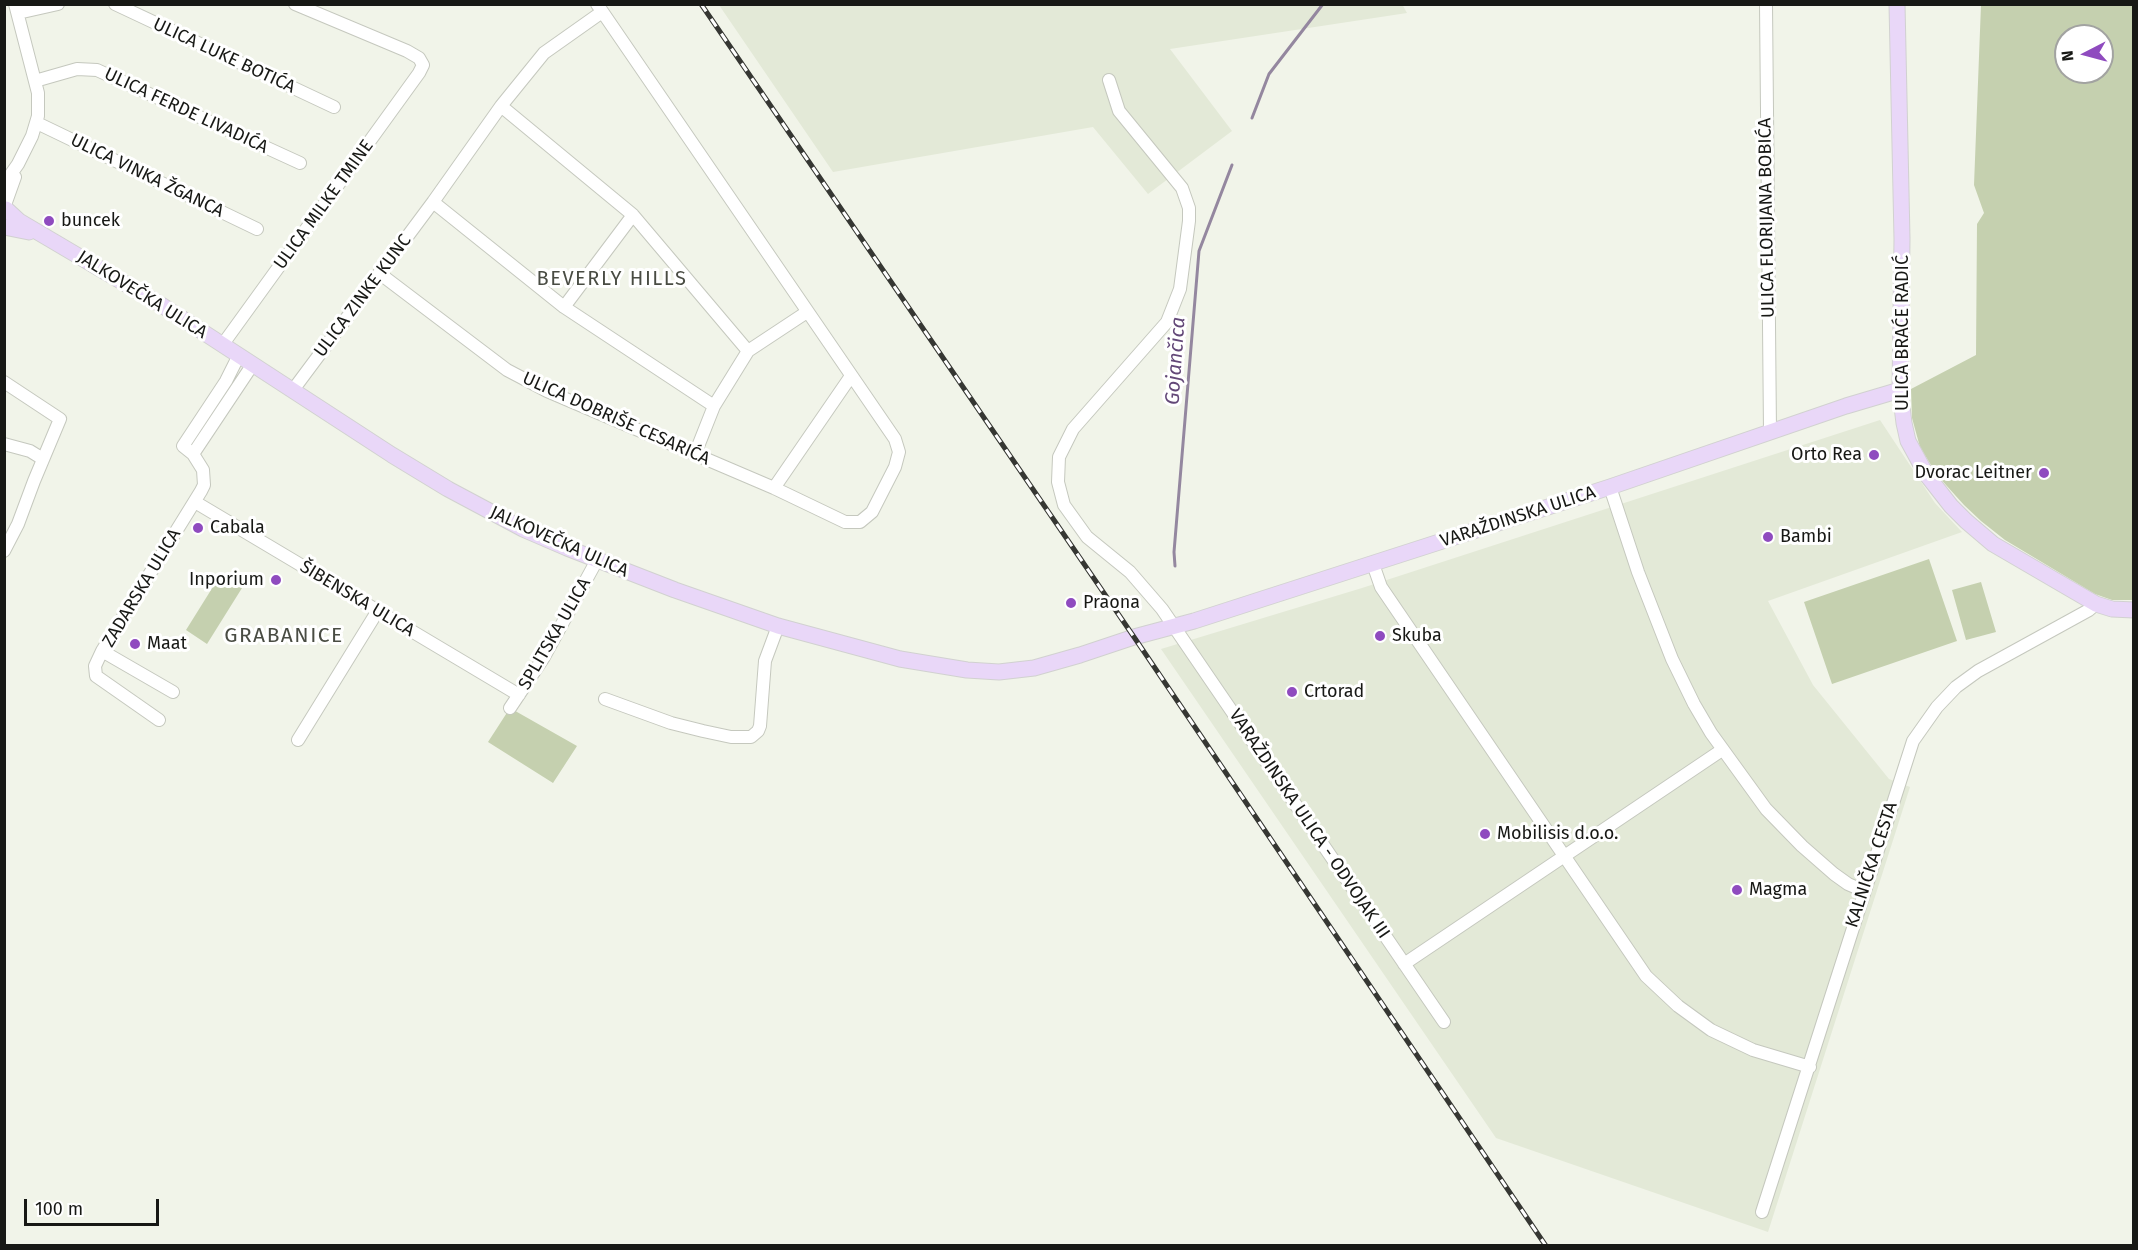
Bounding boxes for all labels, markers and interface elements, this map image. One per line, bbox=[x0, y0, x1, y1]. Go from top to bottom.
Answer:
street label: ULICA LUKE BOTIĆA bbox=[149, 14, 299, 98]
north arrow bbox=[2054, 24, 2114, 84]
text: N bbox=[2058, 49, 2078, 62]
street label: ULICA FERDE LIVADIĆA bbox=[101, 64, 271, 158]
street label: ULICA FLORIJANA BOBIĆA bbox=[1754, 118, 1780, 318]
street label: ULICA VINKA ŽGANCA bbox=[67, 129, 227, 223]
street label: ULICA MILKE TMINE bbox=[270, 136, 378, 274]
place label: buncek bbox=[61, 210, 120, 232]
marker: buncek bbox=[42, 214, 56, 228]
street label: ULICA ZINKE KUNC bbox=[310, 230, 416, 362]
street label: JALKOVEČKA ULICA bbox=[73, 246, 211, 344]
street label: ULICA BRAĆE RADIĆ bbox=[1892, 255, 1914, 411]
district label: BEVERLY HILLS bbox=[537, 267, 687, 291]
water label: Gojančica bbox=[1161, 316, 1191, 406]
street label: ULICA DOBRIŠE CESARIĆA bbox=[519, 368, 713, 470]
place label: Orto Rea bbox=[1791, 444, 1862, 466]
marker: Orto Rea bbox=[1867, 448, 1881, 462]
place label: Dvorac Leitner bbox=[1914, 462, 2032, 484]
marker: Dvorac Leitner bbox=[2037, 466, 2051, 480]
street label: VARAŽDINSKA ULICA bbox=[1438, 482, 1598, 552]
street label: JALKOVEČKA ULICA bbox=[486, 502, 632, 582]
place label: Cabala bbox=[210, 517, 265, 539]
marker: Cabala bbox=[191, 521, 205, 535]
street label: ZADARSKA ULICA bbox=[98, 525, 186, 651]
place label: Bambi bbox=[1780, 526, 1832, 548]
marker: Bambi bbox=[1761, 530, 1775, 544]
street label: ŠIBENSKA ULICA bbox=[296, 556, 418, 642]
place label: Inporium bbox=[189, 569, 264, 591]
marker: Inporium bbox=[269, 573, 283, 587]
street label: SPLITSKA ULICA bbox=[514, 574, 596, 694]
place label: Praona bbox=[1083, 592, 1140, 614]
marker: Praona bbox=[1064, 596, 1078, 610]
district label: GRABANICE bbox=[224, 623, 344, 649]
place label: Skuba bbox=[1392, 625, 1442, 647]
marker: Skuba bbox=[1373, 629, 1387, 643]
place label: Maat bbox=[147, 633, 187, 655]
marker: Maat bbox=[128, 637, 142, 651]
place label: Crtorad bbox=[1304, 681, 1364, 703]
marker: Crtorad bbox=[1285, 685, 1299, 699]
street label: VARAŽDINSKA ULICA - ODVOJAK III bbox=[1224, 705, 1394, 943]
street label: KALNIČKA CESTA bbox=[1842, 799, 1902, 931]
place label: Mobilisis d.o.o. bbox=[1497, 823, 1618, 845]
marker: Mobilisis d.o.o. bbox=[1478, 827, 1492, 841]
place label: Magma bbox=[1749, 879, 1807, 901]
marker: Magma bbox=[1730, 883, 1744, 897]
scale bar bbox=[27, 1187, 162, 1225]
text: 100 m bbox=[35, 1198, 83, 1220]

